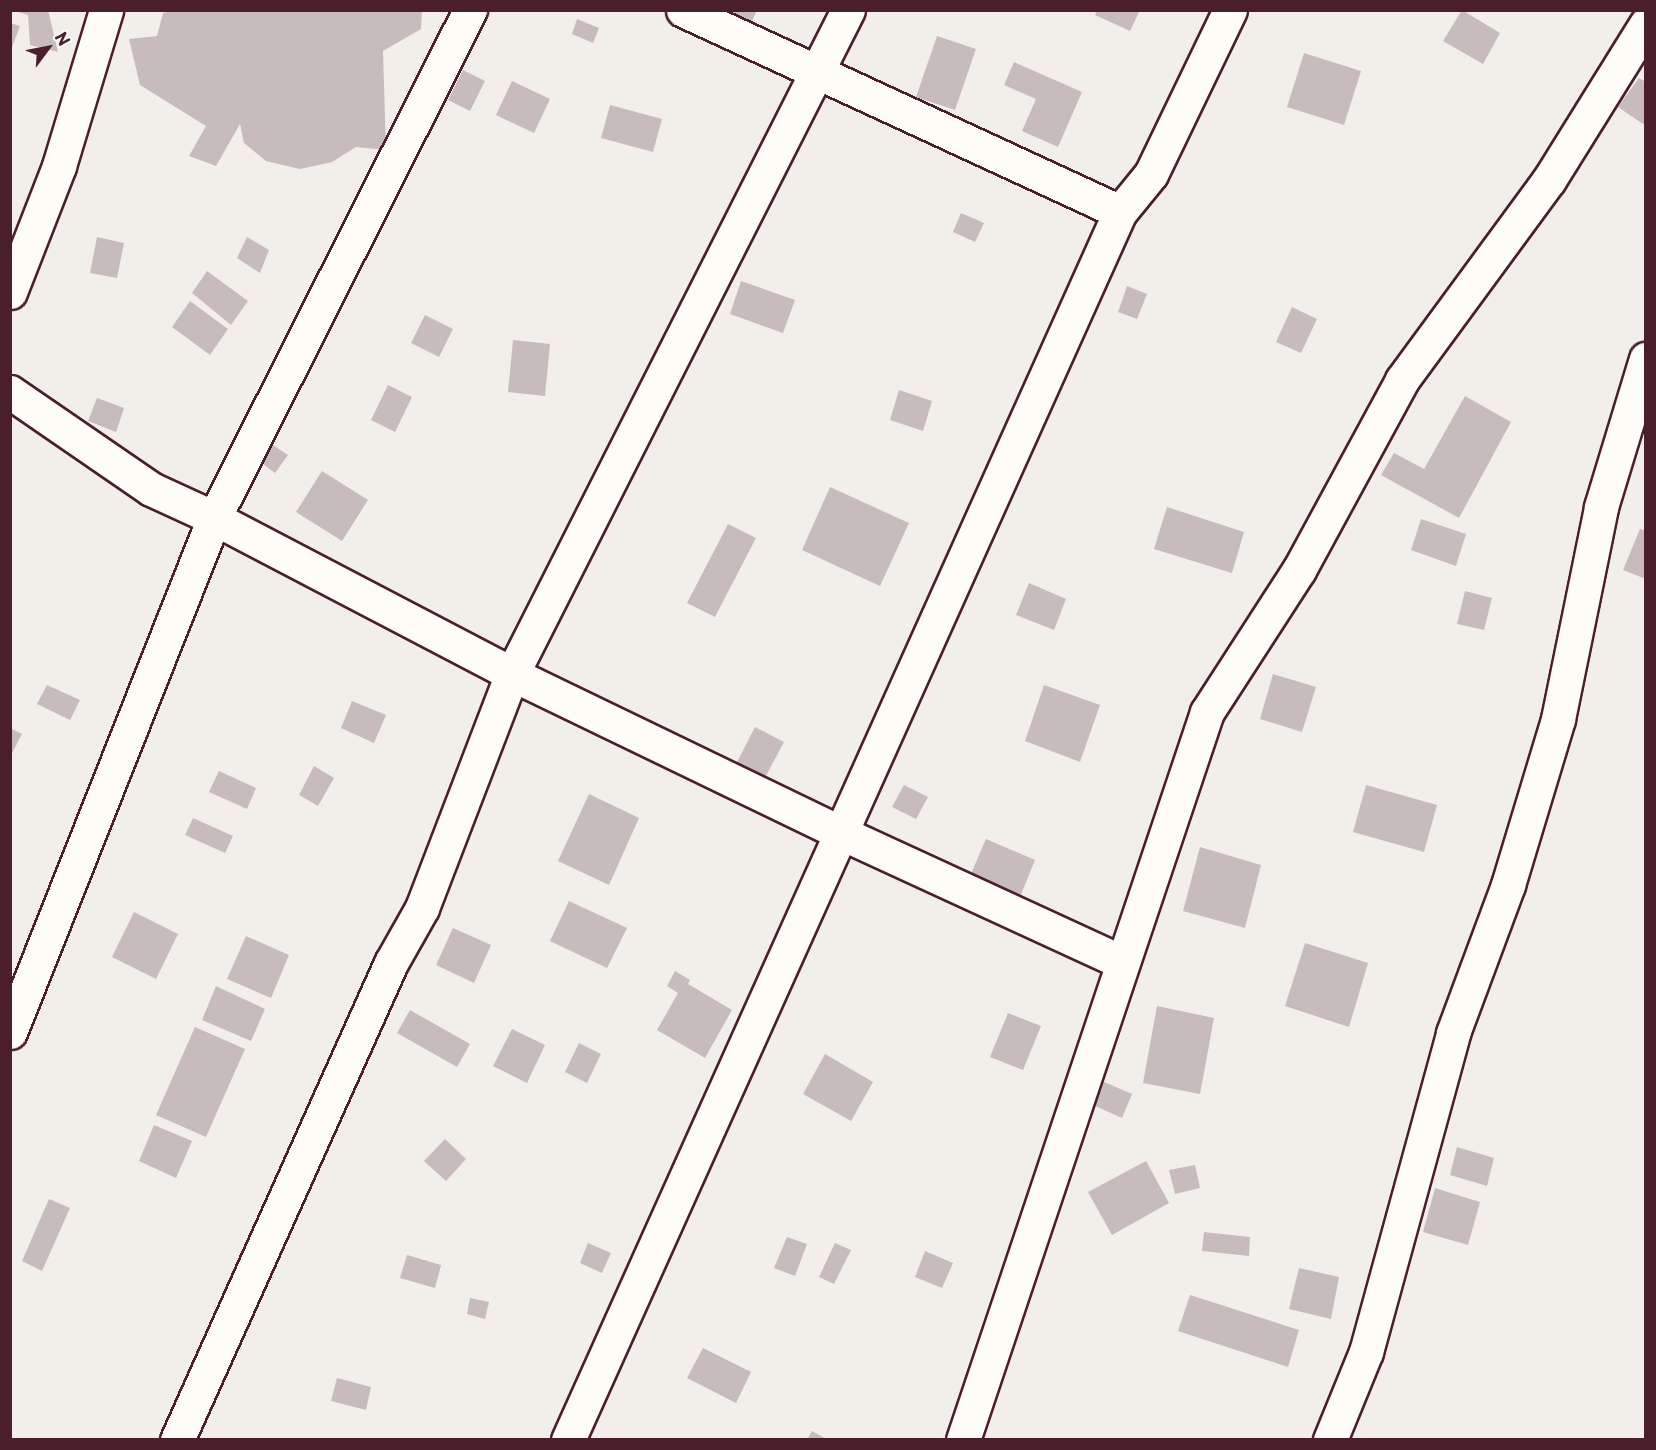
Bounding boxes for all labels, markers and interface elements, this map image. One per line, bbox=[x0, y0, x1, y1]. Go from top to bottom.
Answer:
north arrow bbox=[18, 18, 78, 78]
text: N bbox=[50, 27, 77, 50]

